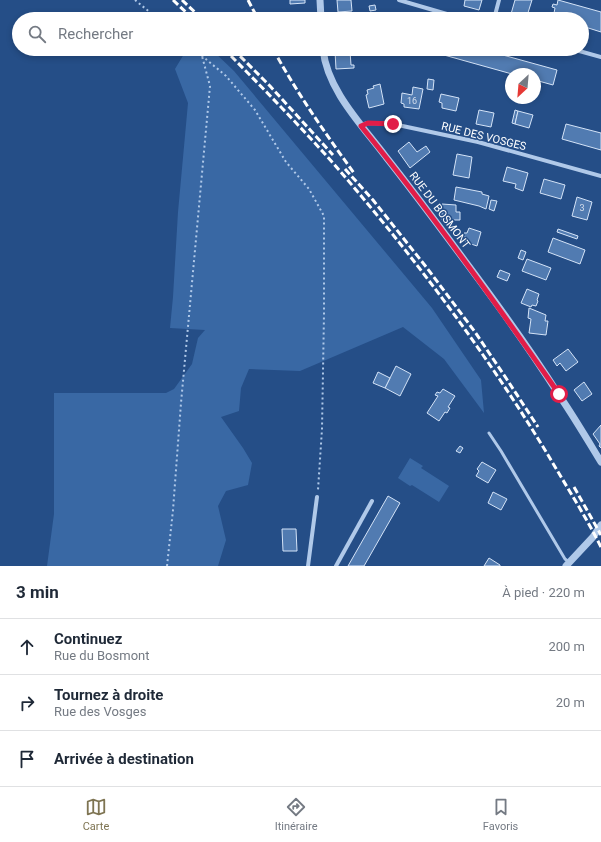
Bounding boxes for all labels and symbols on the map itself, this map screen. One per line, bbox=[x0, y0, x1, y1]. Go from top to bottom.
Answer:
north arrow bbox=[505, 68, 541, 104]
house number: 16 bbox=[407, 96, 417, 106]
route end bbox=[384, 115, 402, 133]
street label: RUE DES VOSGES bbox=[440, 120, 528, 153]
street label: RUE DU BOSMONT bbox=[407, 170, 473, 251]
house number: 3 bbox=[579, 203, 585, 213]
route start bbox=[550, 385, 568, 403]

